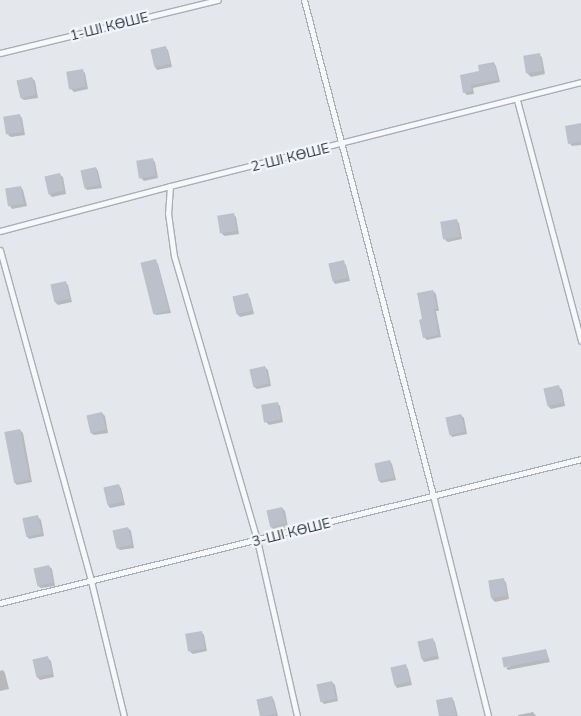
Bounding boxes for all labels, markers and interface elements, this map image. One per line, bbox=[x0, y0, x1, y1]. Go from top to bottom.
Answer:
street label: 1-ШІ КӨШЕ bbox=[68, 8, 150, 44]
street label: 2-ШІ КӨШЕ bbox=[249, 139, 331, 175]
street label: 3-ШІ КӨШЕ bbox=[250, 514, 332, 550]

